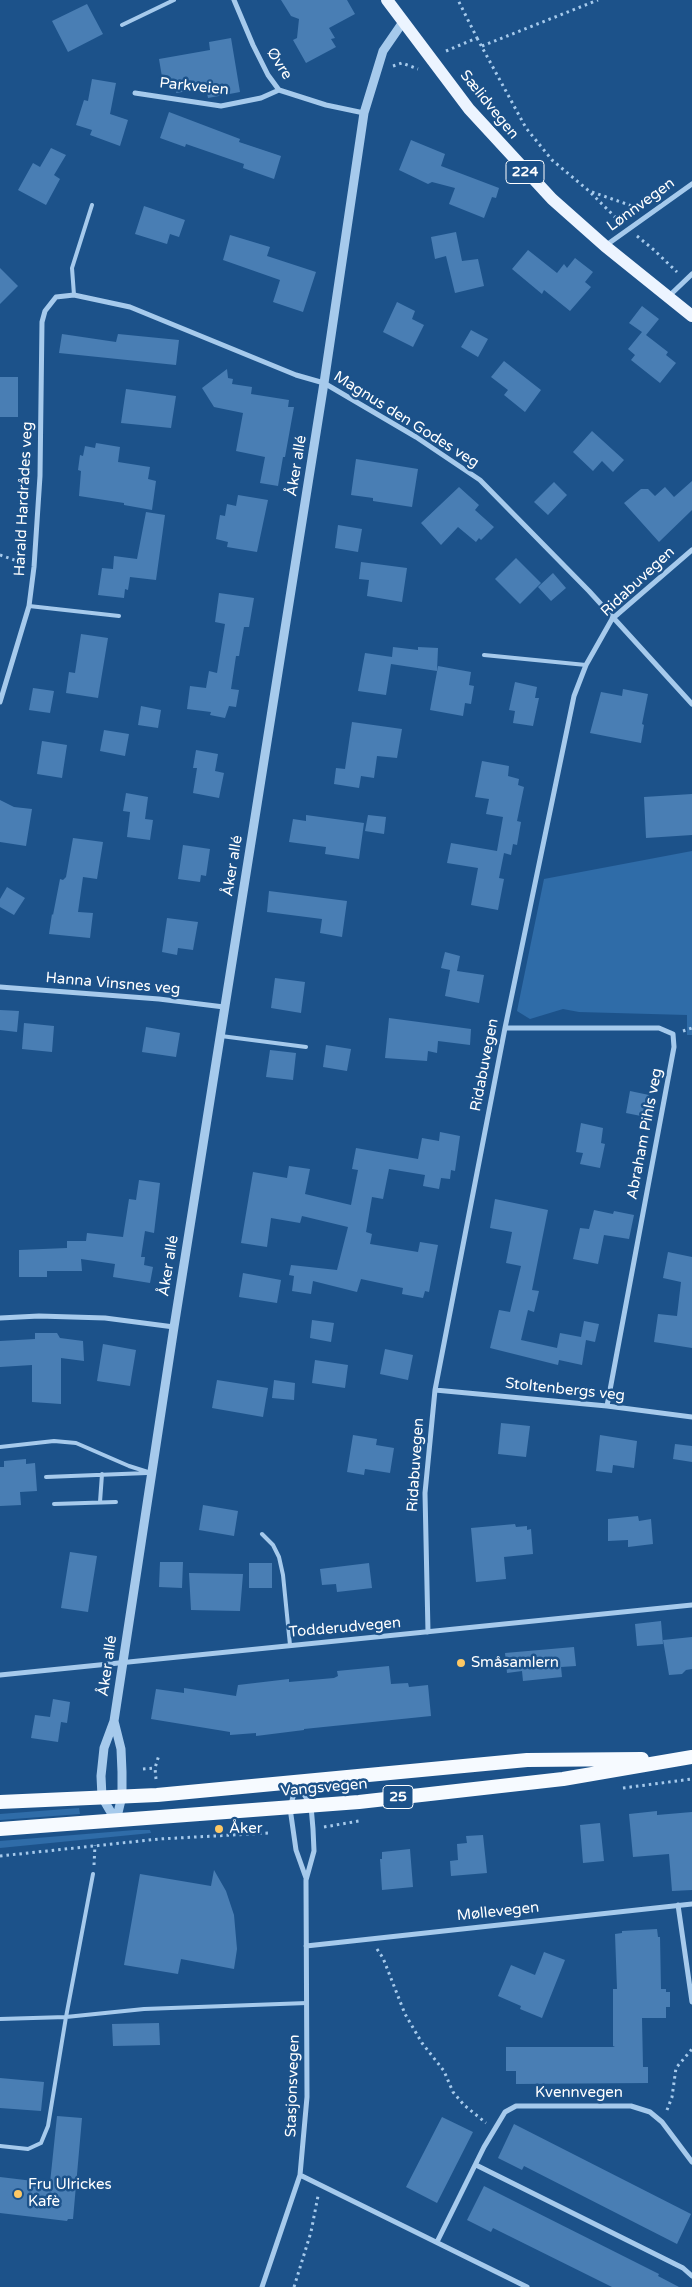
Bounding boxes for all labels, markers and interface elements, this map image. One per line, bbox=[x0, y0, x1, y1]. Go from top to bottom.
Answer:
street label: Øvre bbox=[262, 45, 296, 83]
street label: Sælidvegen bbox=[456, 67, 522, 143]
street label: Parkveien bbox=[158, 74, 230, 100]
road number: 224 bbox=[506, 160, 544, 183]
street label: Lønnvegen bbox=[604, 174, 678, 236]
street label: Magnus den Godes veg bbox=[330, 368, 482, 472]
street label: Harald Hardrådes veg bbox=[11, 421, 37, 577]
street label: Åker allé bbox=[283, 434, 311, 498]
street label: Ridabuvegen bbox=[597, 543, 679, 621]
street label: Åker allé bbox=[219, 834, 247, 898]
street label: Hanna Vinsnes veg bbox=[45, 969, 181, 999]
street label: Ridabuvegen bbox=[467, 1017, 503, 1113]
street label: Abraham Pihls veg bbox=[623, 1067, 667, 1201]
street label: Åker allé bbox=[155, 1234, 183, 1298]
street label: Stoltenbergs veg bbox=[504, 1375, 626, 1405]
street label: Ridabuvegen bbox=[404, 1417, 428, 1513]
street label: Todderudvegen bbox=[288, 1614, 402, 1642]
street label: Åker allé bbox=[95, 1634, 121, 1698]
place label: Småsamlern bbox=[471, 1654, 559, 1672]
marker: Småsamlern bbox=[455, 1657, 467, 1669]
street label: Vangsvegen bbox=[280, 1775, 368, 1801]
road number: 25 bbox=[383, 1785, 413, 1808]
place label: Åker bbox=[229, 1820, 262, 1838]
marker: Åker bbox=[213, 1823, 225, 1835]
street label: Møllevegen bbox=[456, 1899, 540, 1925]
street label: Stasjonsvegen bbox=[282, 2034, 304, 2138]
street label: Kvennvegen bbox=[535, 2084, 623, 2102]
place label: Fru Ulrickes Kafè bbox=[28, 2176, 112, 2211]
marker: Fru Ulrickes Kafè bbox=[12, 2188, 24, 2200]

